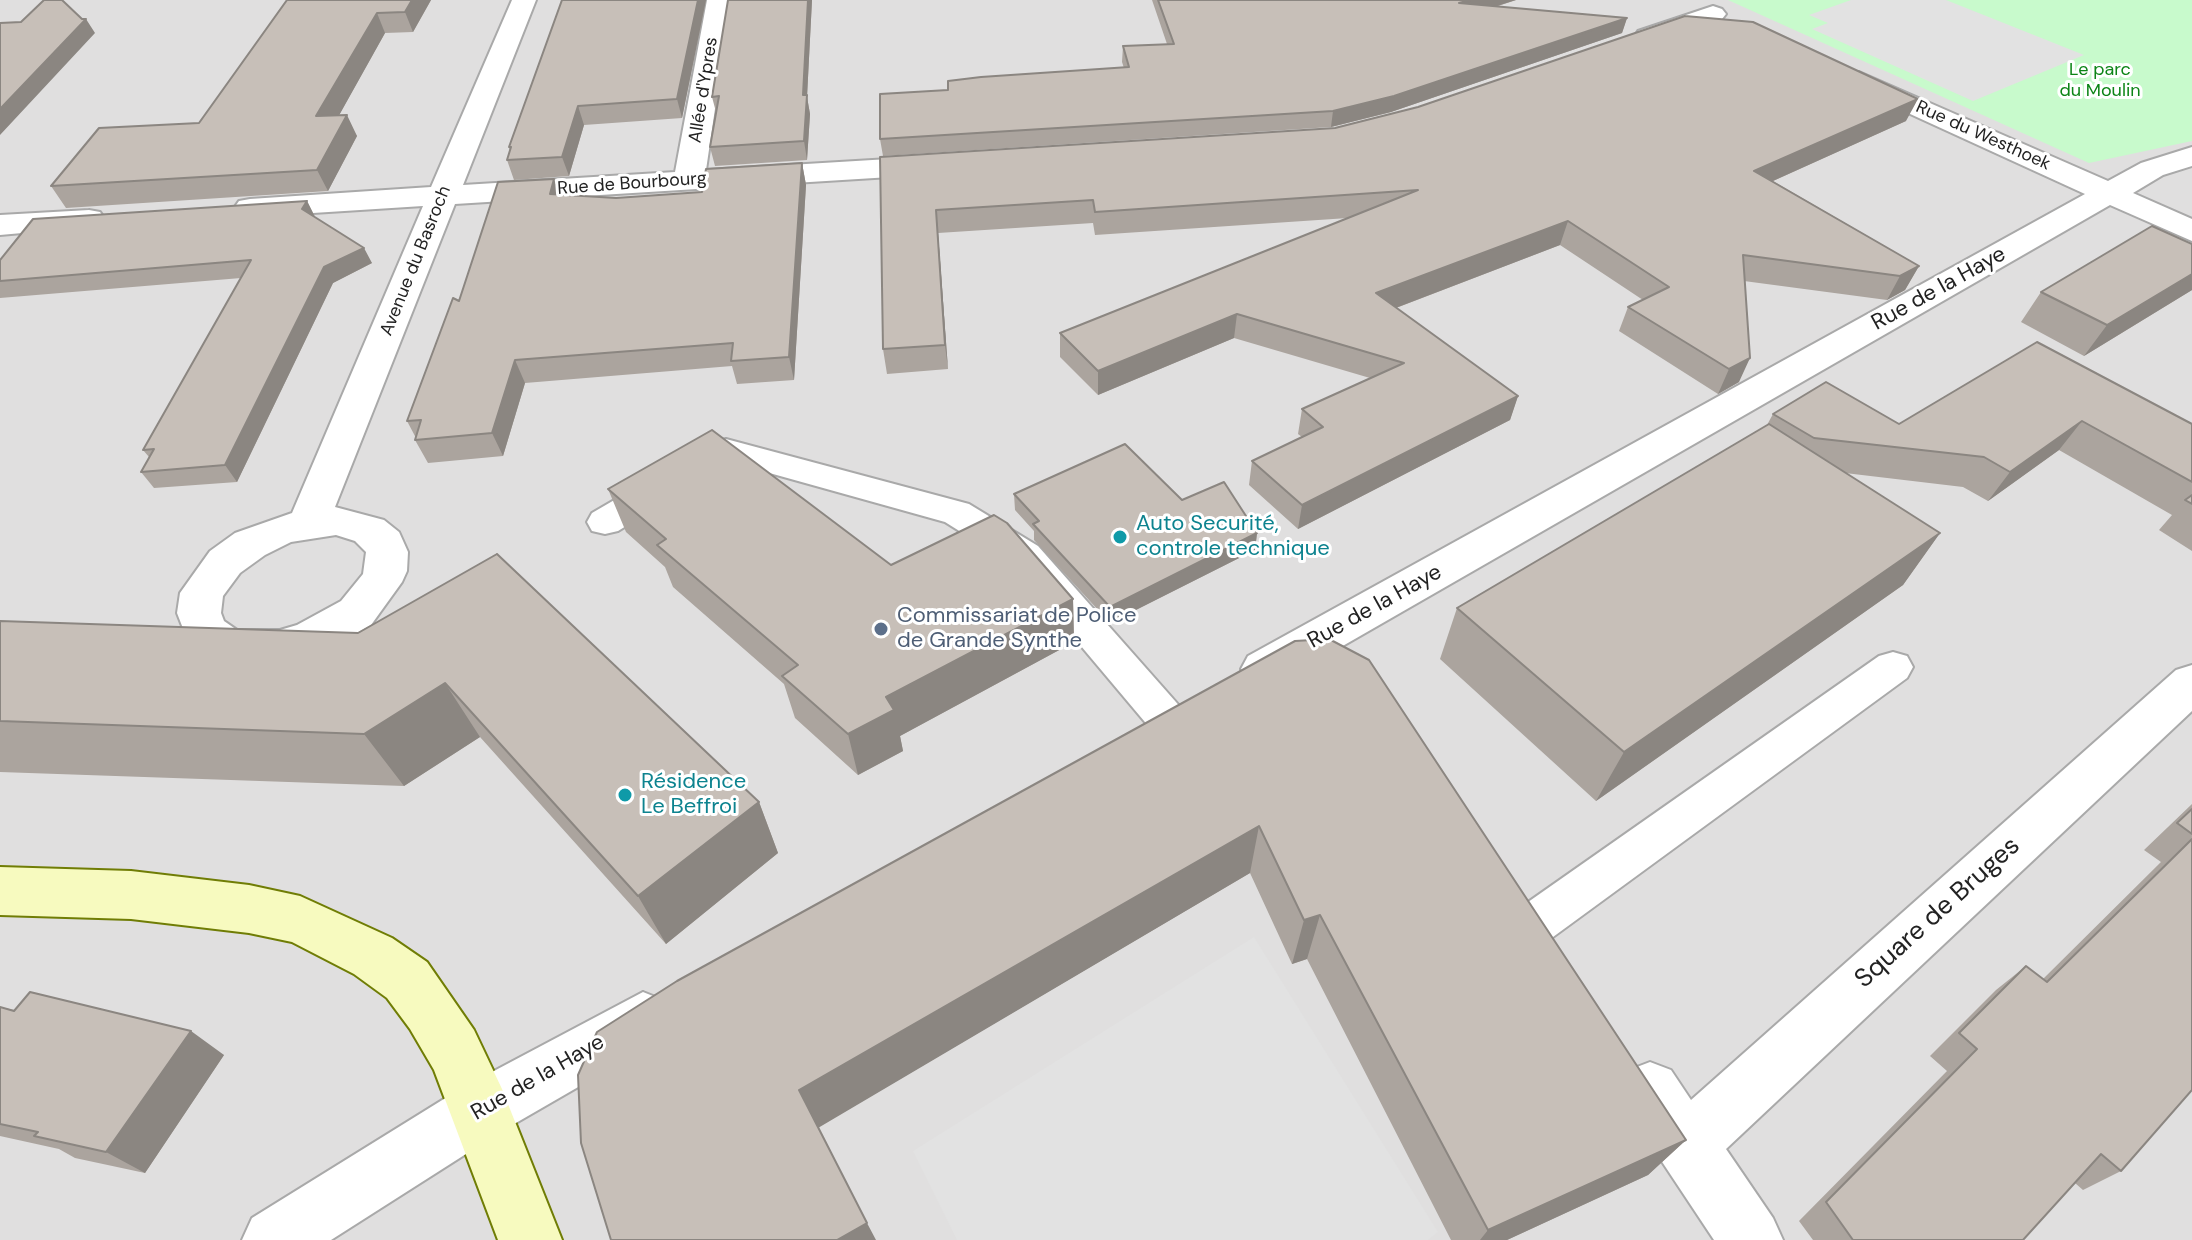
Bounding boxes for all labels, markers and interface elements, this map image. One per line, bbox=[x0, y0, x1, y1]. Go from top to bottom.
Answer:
street label: Allée d'Ypres bbox=[685, 36, 723, 144]
park label: Le parc du Moulin bbox=[2059, 59, 2141, 102]
street label: Rue du Westhoek bbox=[1912, 97, 2054, 175]
street label: Rue de Bourbourg bbox=[557, 168, 707, 200]
street label: Avenue du Basroch bbox=[376, 183, 456, 339]
street label: Rue de la Haye bbox=[1867, 241, 2011, 337]
place label: Auto Securité, controle technique bbox=[1136, 511, 1330, 562]
marker: Auto Securité, controle technique bbox=[1111, 528, 1129, 546]
street label: Rue de la Haye bbox=[1303, 559, 1447, 655]
place label: Commissariat de Police de Grande Synthe bbox=[897, 603, 1136, 654]
marker: Commissariat de Police de Grande Synthe bbox=[872, 620, 890, 638]
place label: Résidence Le Beffroi bbox=[641, 769, 746, 820]
marker: Résidence Le Beffroi bbox=[616, 786, 634, 804]
street label: Square de Bruges bbox=[1849, 831, 2027, 995]
street label: Rue de la Haye bbox=[467, 1029, 609, 1127]

